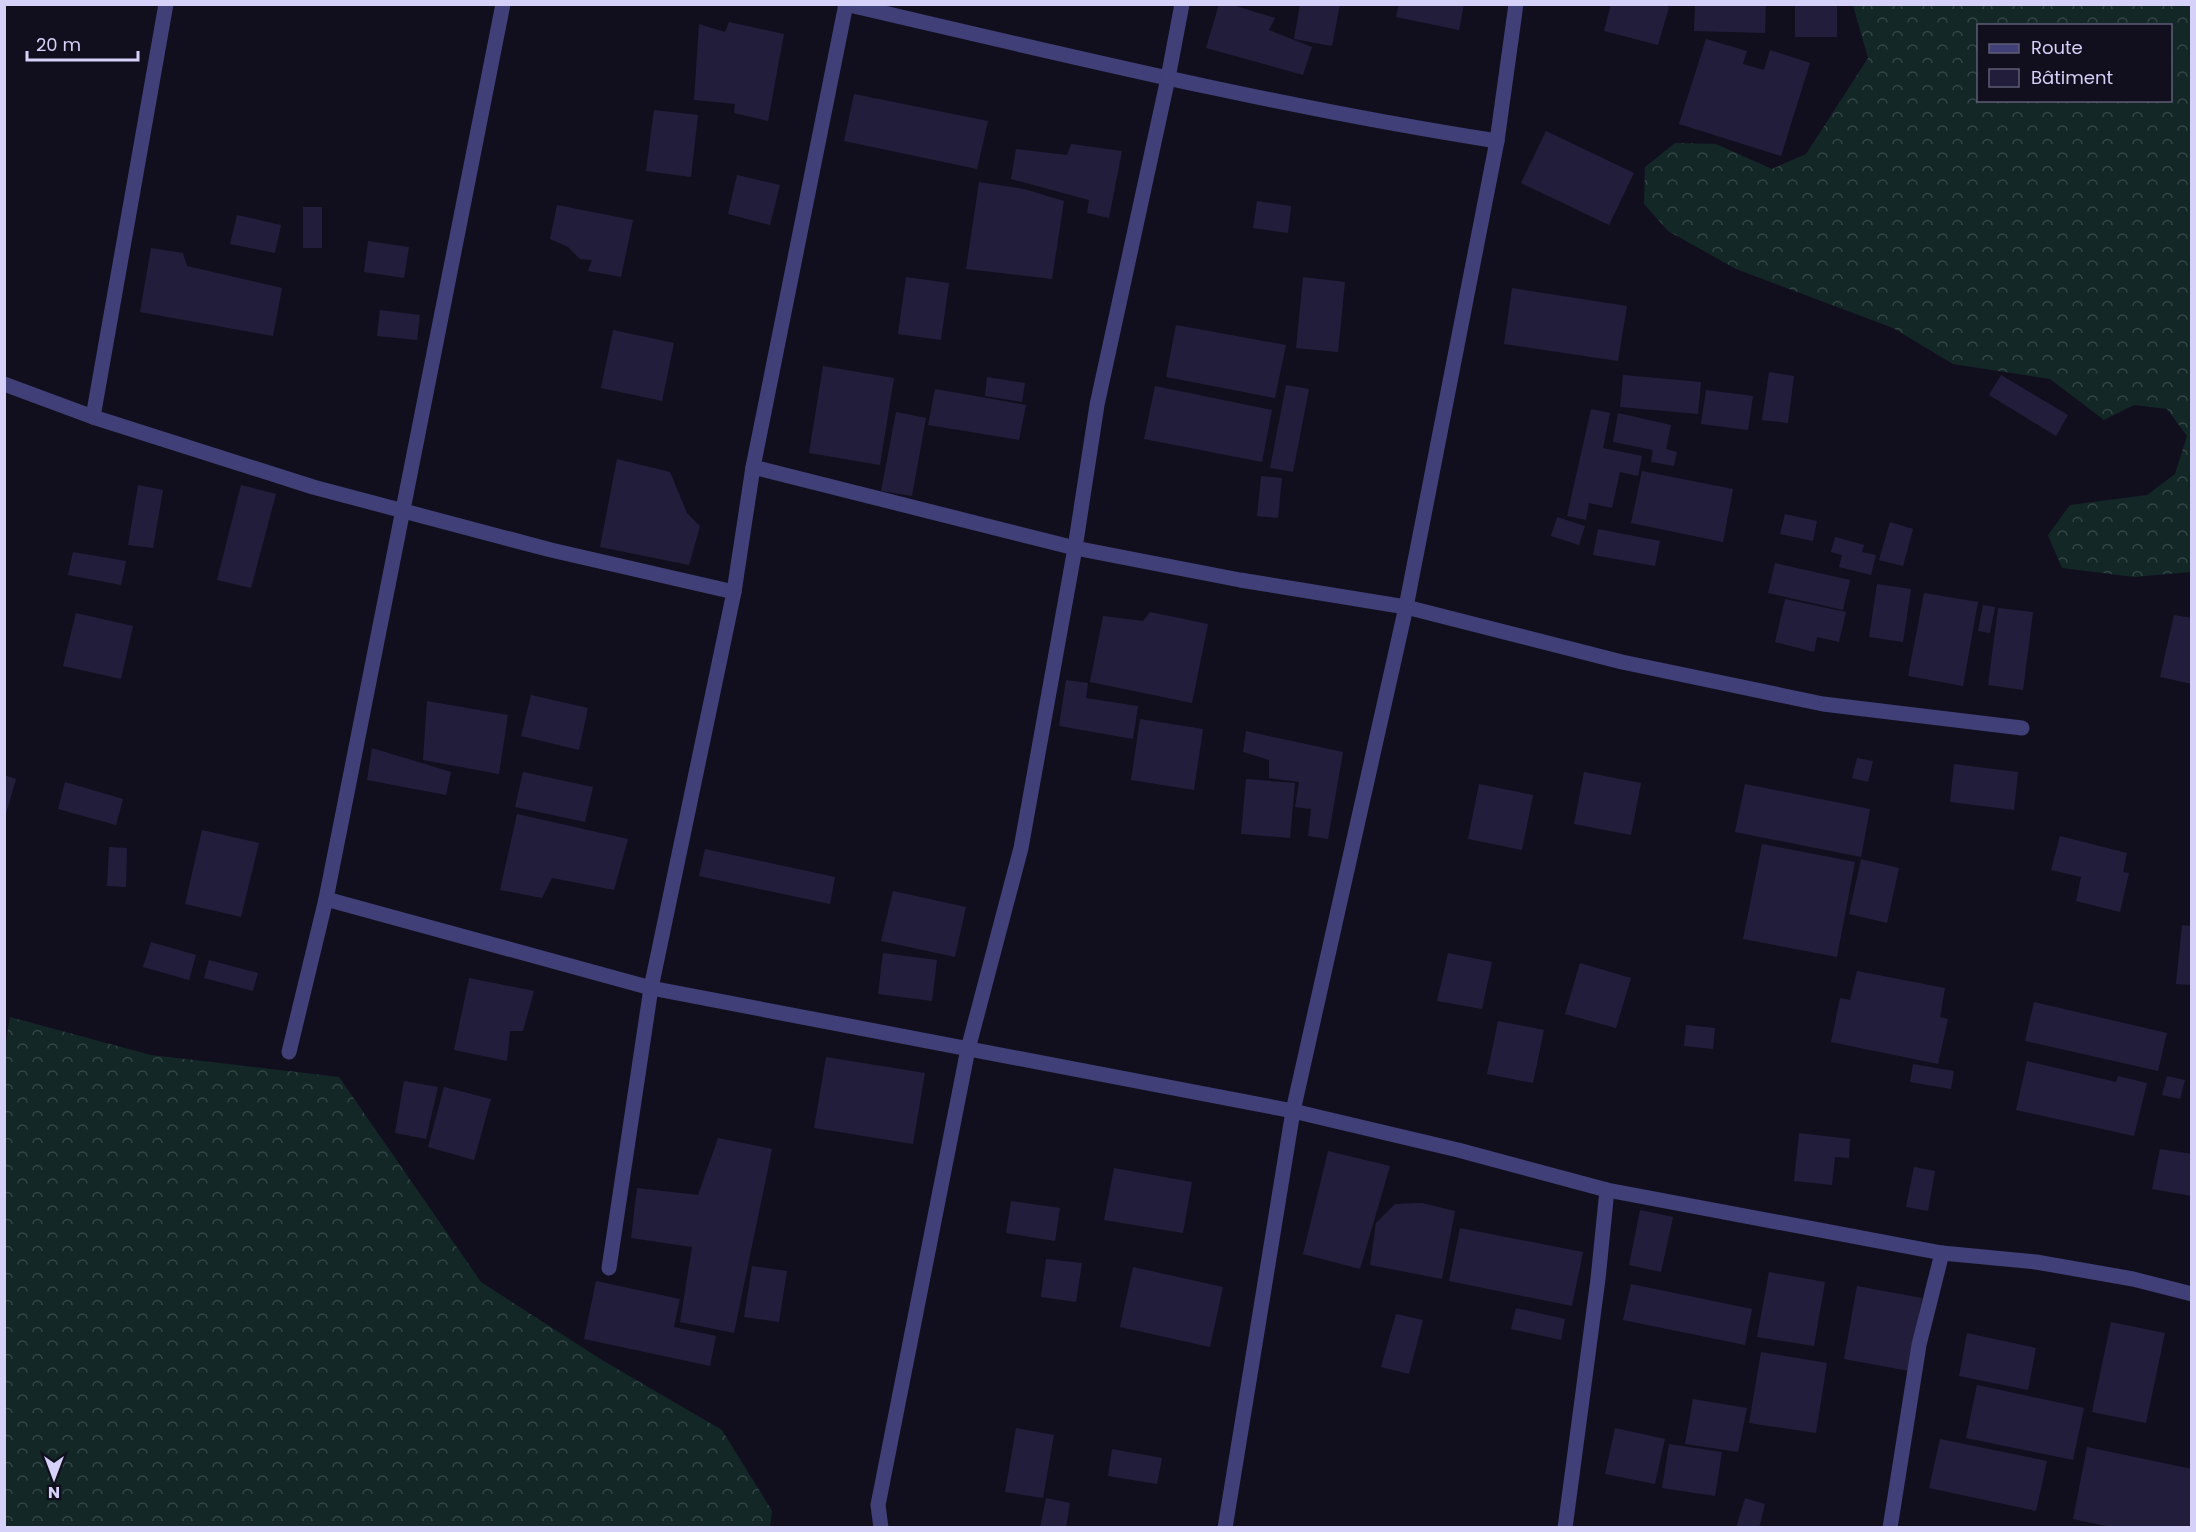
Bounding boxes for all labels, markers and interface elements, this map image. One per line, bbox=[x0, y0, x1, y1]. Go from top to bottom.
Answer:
scale bar bbox=[27, 24, 138, 62]
legend bbox=[1977, 24, 2172, 102]
text: 20 m bbox=[36, 32, 81, 57]
text: Route bbox=[2031, 35, 2083, 60]
text: Bâtiment bbox=[2031, 65, 2113, 90]
north arrow bbox=[24, 1448, 84, 1508]
text: N bbox=[48, 1481, 60, 1504]

